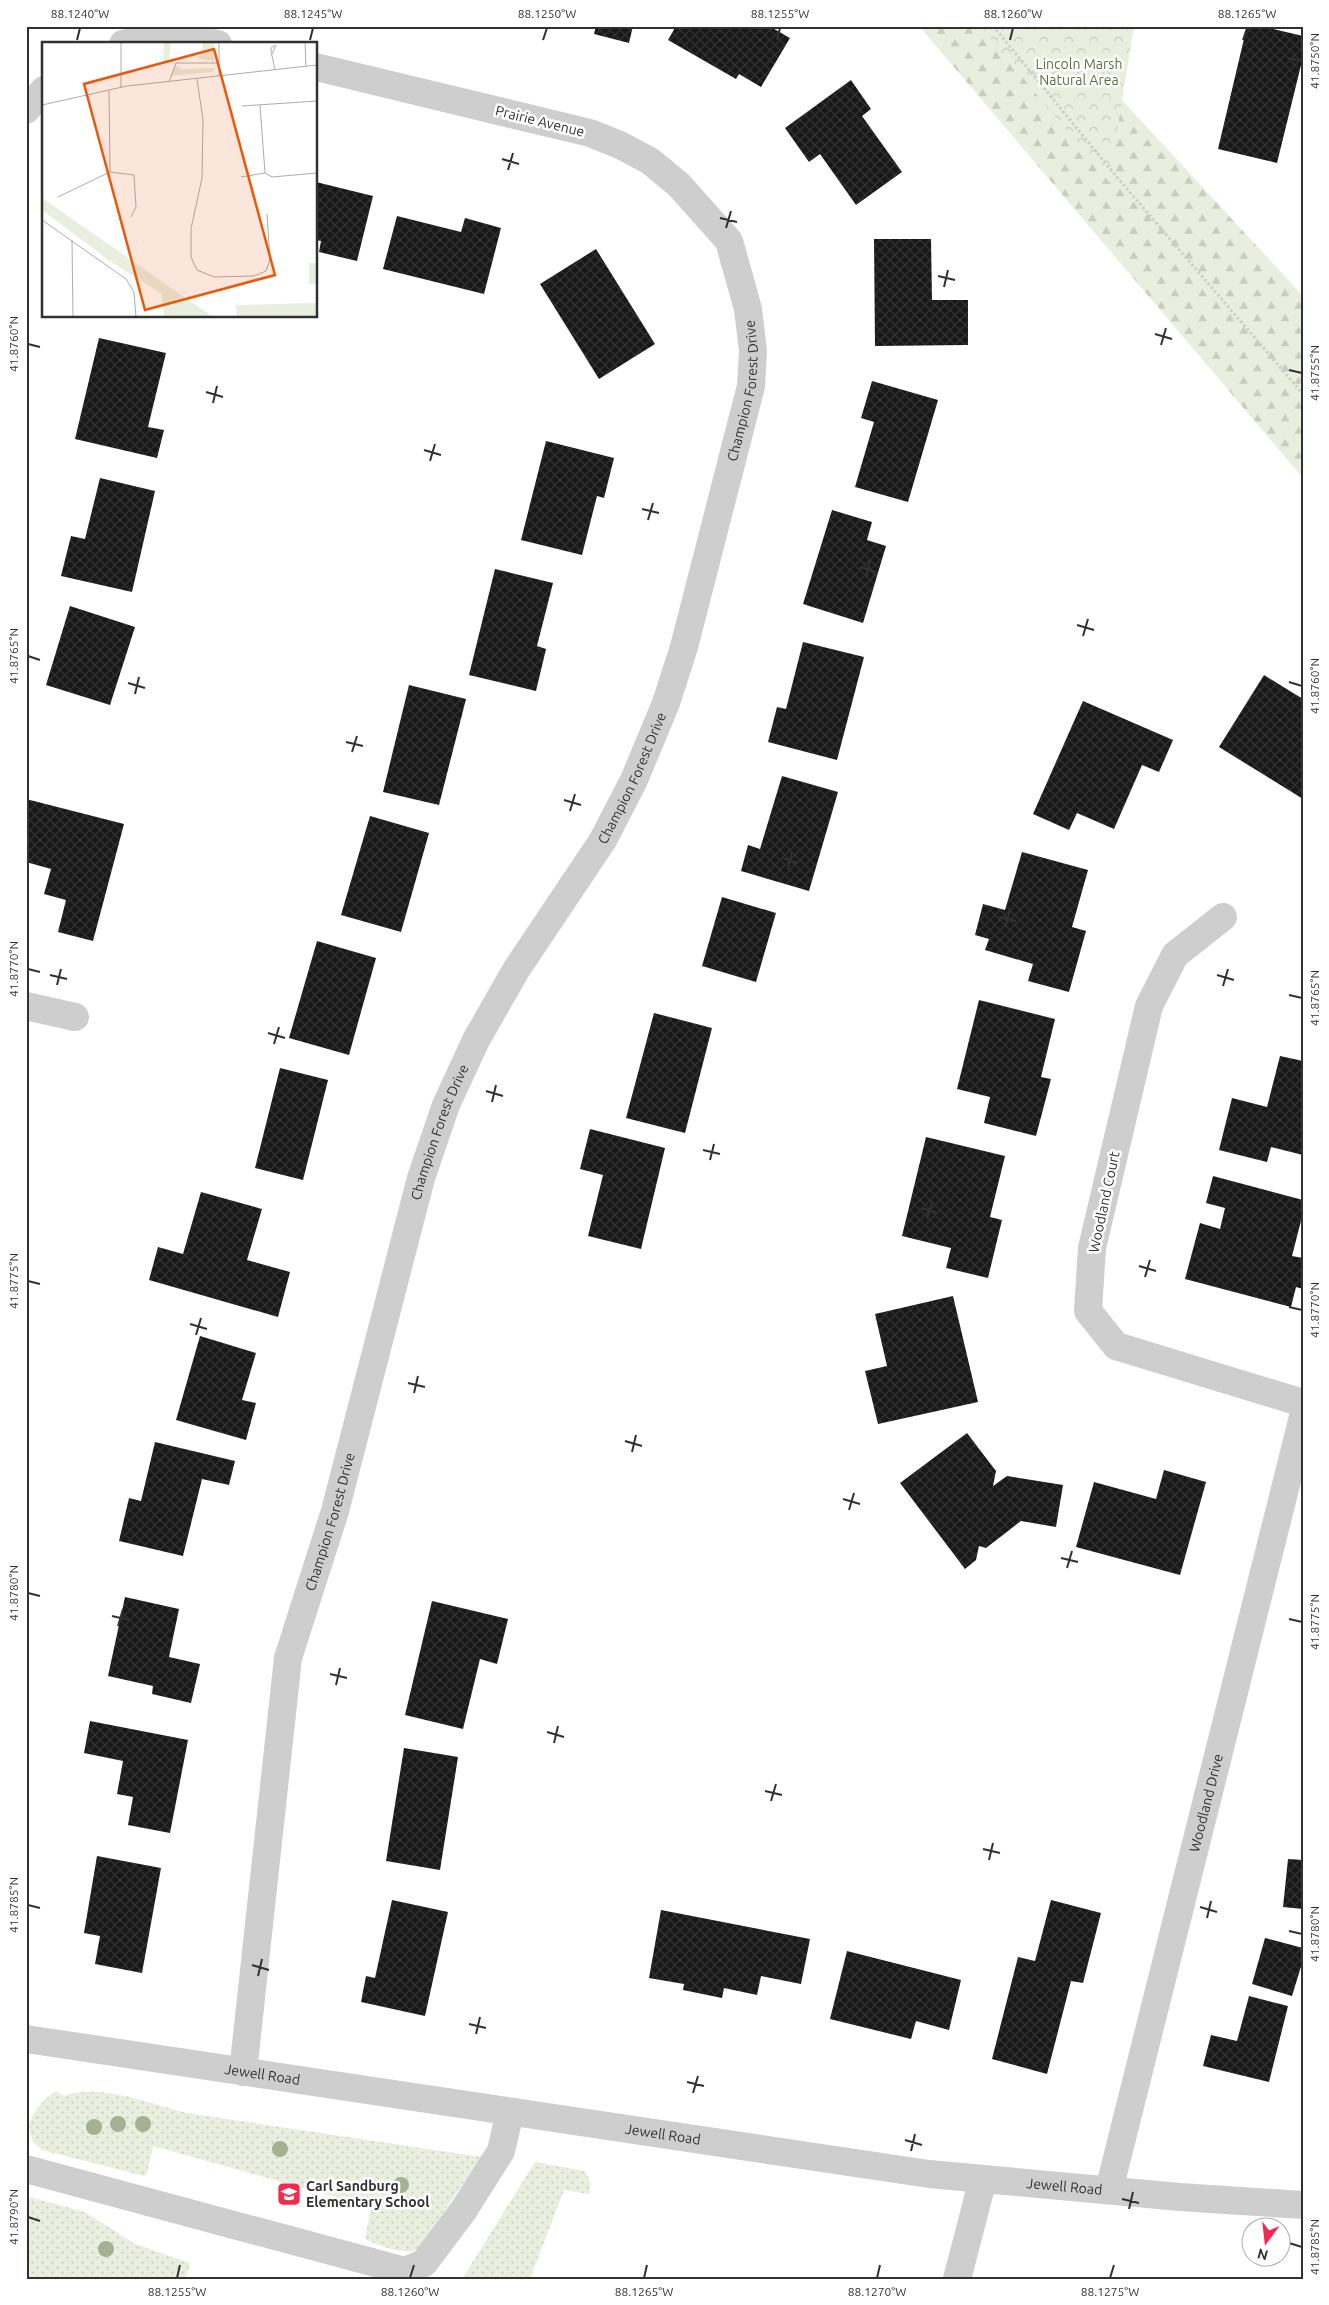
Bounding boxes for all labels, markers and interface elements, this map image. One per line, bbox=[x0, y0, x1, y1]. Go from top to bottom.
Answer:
text: 88.1240°W bbox=[51, 7, 109, 20]
text: 88.1245°W bbox=[284, 7, 342, 20]
text: 88.1250°W bbox=[518, 7, 576, 20]
text: 88.1255°W bbox=[751, 7, 809, 20]
text: 88.1260°W bbox=[984, 7, 1042, 20]
text: 88.1265°W bbox=[1218, 7, 1276, 20]
text: 41.8750°N bbox=[1308, 33, 1321, 89]
inset map bbox=[42, 42, 318, 318]
park label: Lincoln Marsh Natural Area bbox=[1036, 56, 1122, 88]
street label: Prairie Avenue bbox=[494, 102, 586, 140]
text: 41.8760°N bbox=[7, 316, 20, 372]
street label: Champion Forest Drive bbox=[724, 319, 761, 463]
text: 41.8755°N bbox=[1308, 345, 1321, 401]
text: 41.8765°N bbox=[7, 628, 20, 684]
text: 41.8760°N bbox=[1308, 658, 1321, 714]
street label: Champion Forest Drive bbox=[594, 710, 669, 847]
text: 41.8770°N bbox=[7, 941, 20, 997]
text: 41.8765°N bbox=[1308, 970, 1321, 1026]
street label: Champion Forest Drive bbox=[408, 1062, 472, 1202]
street label: Woodland Court bbox=[1085, 1149, 1123, 1254]
text: 41.8775°N bbox=[7, 1253, 20, 1309]
text: 41.8770°N bbox=[1308, 1282, 1321, 1338]
street label: Champion Forest Drive bbox=[302, 1451, 358, 1593]
text: 41.8780°N bbox=[7, 1565, 20, 1621]
text: 41.8775°N bbox=[1308, 1594, 1321, 1650]
street label: Woodland Drive bbox=[1186, 1752, 1226, 1854]
text: 41.8785°N bbox=[7, 1877, 20, 1933]
text: 41.8780°N bbox=[1308, 1906, 1321, 1962]
street label: Jewell Road bbox=[224, 2061, 301, 2088]
street label: Jewell Road bbox=[624, 2121, 702, 2148]
street label: Jewell Road bbox=[1026, 2175, 1103, 2198]
place label: Carl Sandburg Elementary School bbox=[306, 2178, 429, 2210]
school or university icon: Carl Sandburg Elementary School bbox=[276, 2181, 302, 2207]
text: 41.8790°N bbox=[7, 2189, 20, 2245]
north arrow bbox=[1242, 2218, 1292, 2268]
text: 41.8785°N bbox=[1308, 2219, 1321, 2275]
text: N bbox=[1256, 2245, 1270, 2264]
text: 88.1255°W bbox=[148, 2285, 206, 2298]
text: 88.1260°W bbox=[381, 2285, 439, 2298]
text: 88.1265°W bbox=[615, 2285, 673, 2298]
text: 88.1270°W bbox=[848, 2285, 906, 2298]
text: 88.1275°W bbox=[1081, 2285, 1139, 2298]

